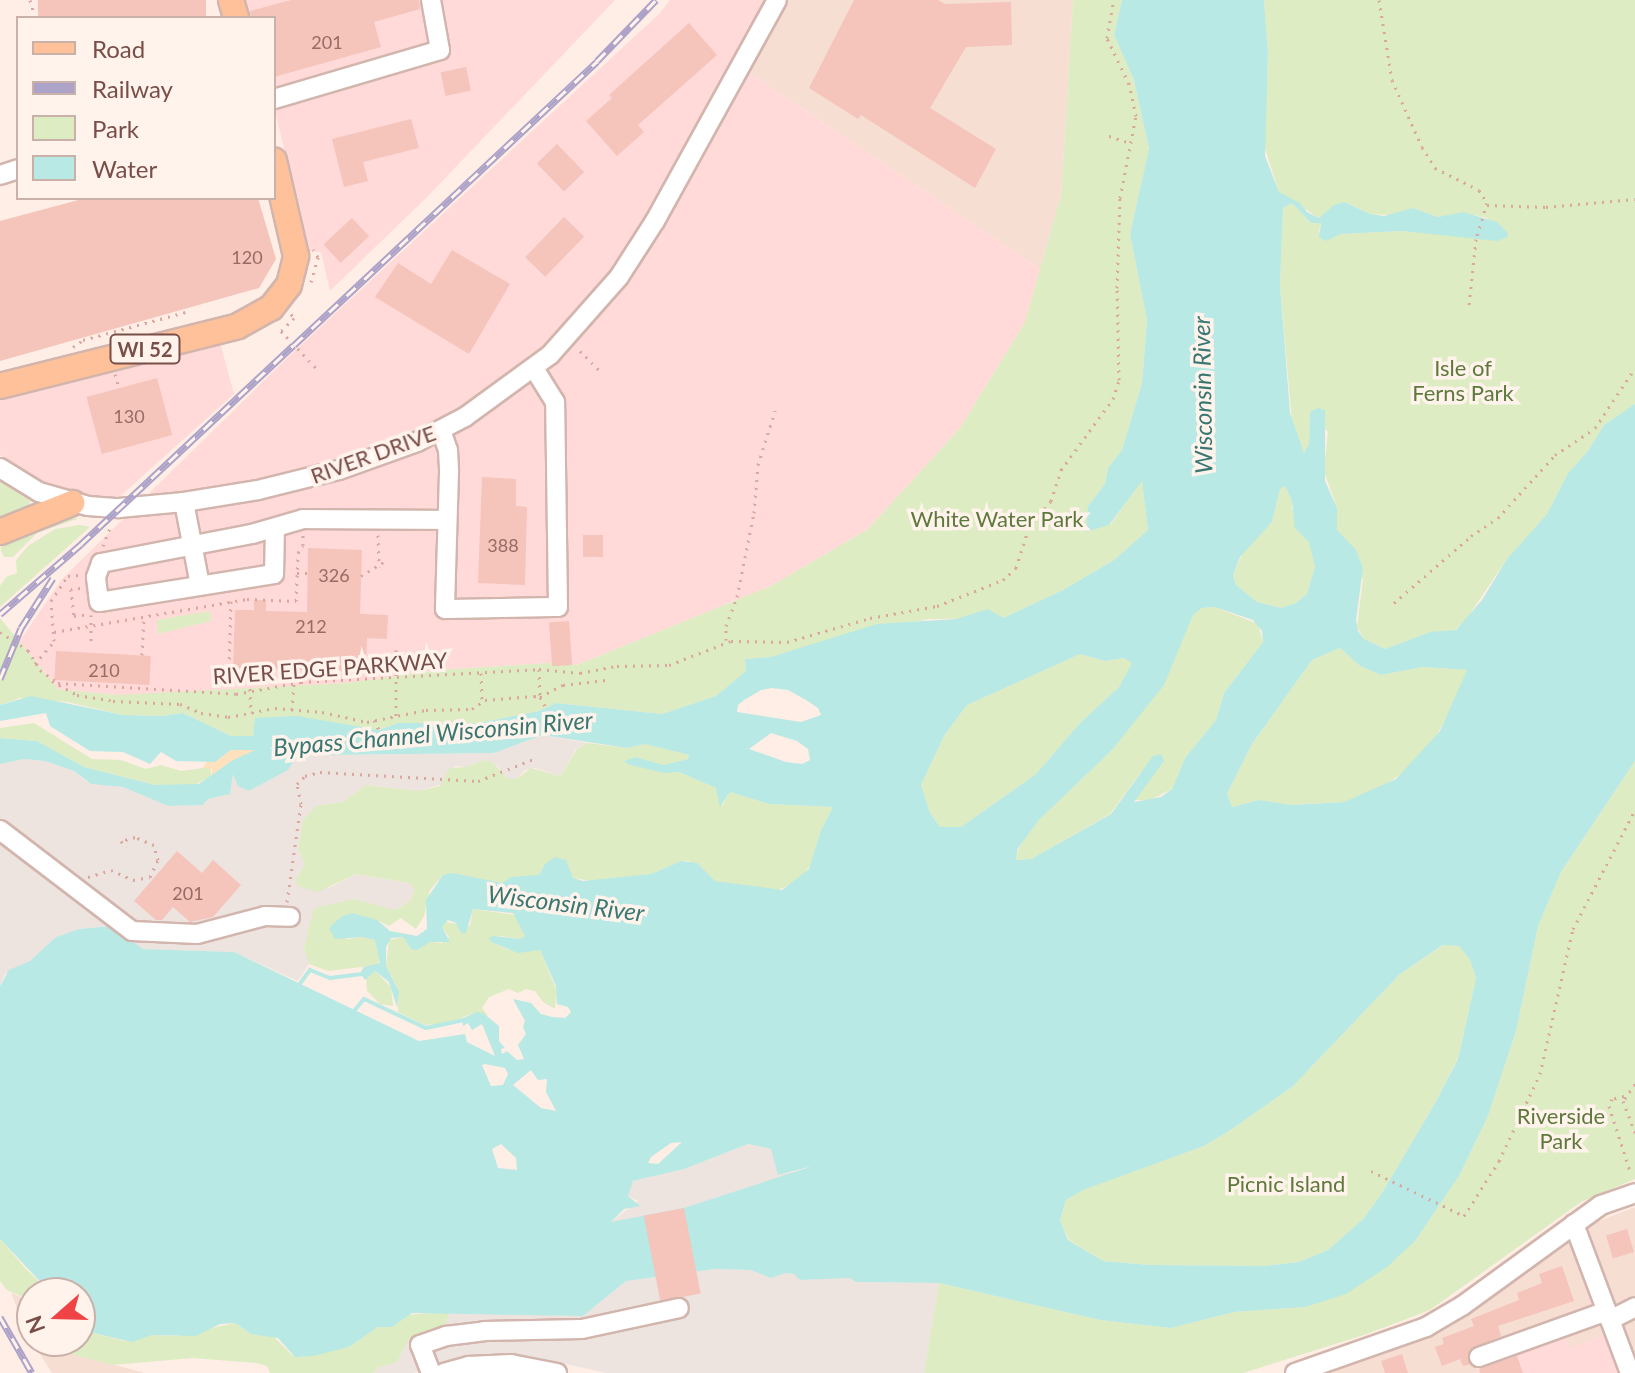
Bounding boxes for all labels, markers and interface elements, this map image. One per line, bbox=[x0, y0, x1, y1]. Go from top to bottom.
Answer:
legend bbox=[16, 16, 276, 200]
house number: 201 bbox=[311, 31, 343, 53]
text: Road bbox=[92, 34, 145, 63]
text: Railway bbox=[92, 74, 173, 103]
text: Park bbox=[92, 114, 139, 143]
text: Water bbox=[92, 154, 157, 183]
house number: 120 bbox=[231, 246, 263, 268]
water label: Wisconsin River bbox=[1186, 316, 1218, 474]
road number: WI 52 bbox=[109, 333, 181, 365]
park label: Isle of Ferns Park bbox=[1412, 354, 1514, 406]
house number: 130 bbox=[113, 405, 145, 427]
street label: RIVER DRIVE bbox=[307, 419, 439, 489]
park label: White Water Park bbox=[910, 506, 1084, 532]
house number: 388 bbox=[487, 534, 519, 556]
house number: 326 bbox=[318, 564, 350, 586]
house number: 212 bbox=[295, 615, 327, 637]
street label: RIVER EDGE PARKWAY bbox=[212, 647, 448, 689]
house number: 210 bbox=[88, 659, 120, 681]
water label: Bypass Channel Wisconsin River bbox=[272, 705, 594, 761]
water label: Wisconsin River bbox=[486, 879, 646, 927]
house number: 201 bbox=[172, 882, 204, 904]
park label: Riverside Park bbox=[1517, 1102, 1605, 1154]
park label: Picnic Island bbox=[1227, 1171, 1345, 1197]
north arrow bbox=[16, 1277, 96, 1357]
text: N bbox=[19, 1312, 50, 1337]

